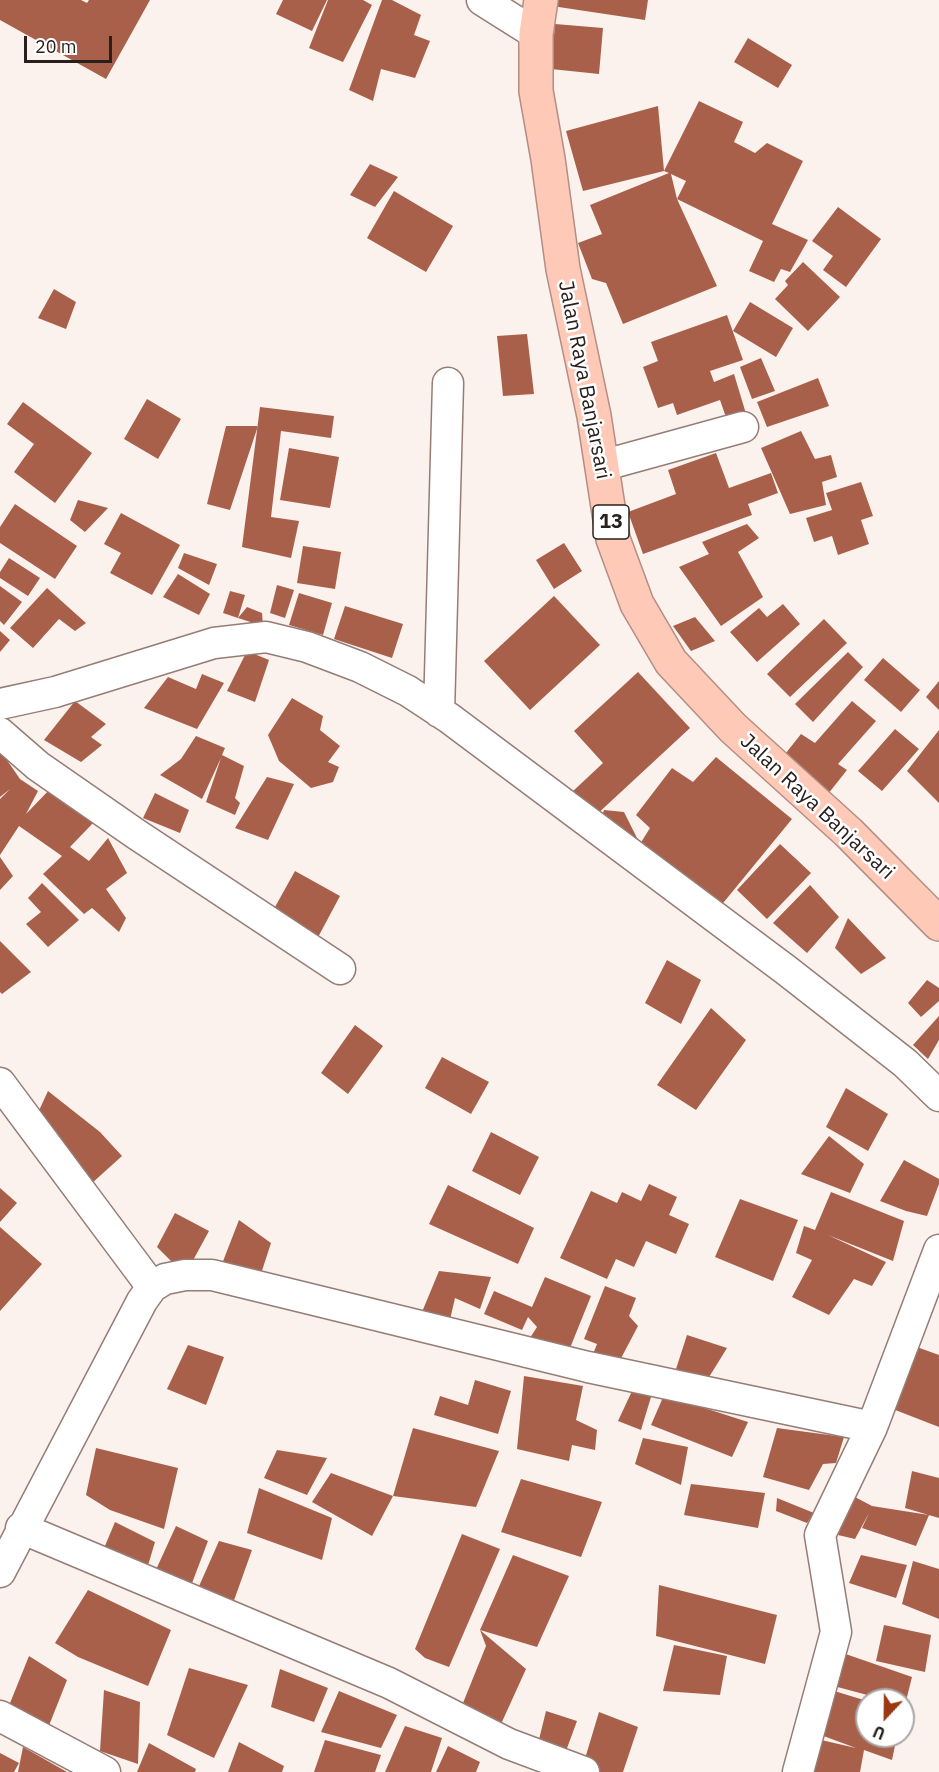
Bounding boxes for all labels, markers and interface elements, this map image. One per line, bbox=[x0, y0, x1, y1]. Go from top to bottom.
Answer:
scale bar bbox=[27, 24, 116, 62]
text: 20 m bbox=[35, 35, 77, 58]
street label: Jalan Raya Banjarsari bbox=[552, 279, 616, 481]
road number: 13 bbox=[593, 505, 629, 539]
street label: Jalan Raya Banjarsari bbox=[735, 729, 899, 885]
north arrow bbox=[855, 1688, 915, 1748]
text: U bbox=[870, 1721, 888, 1744]

